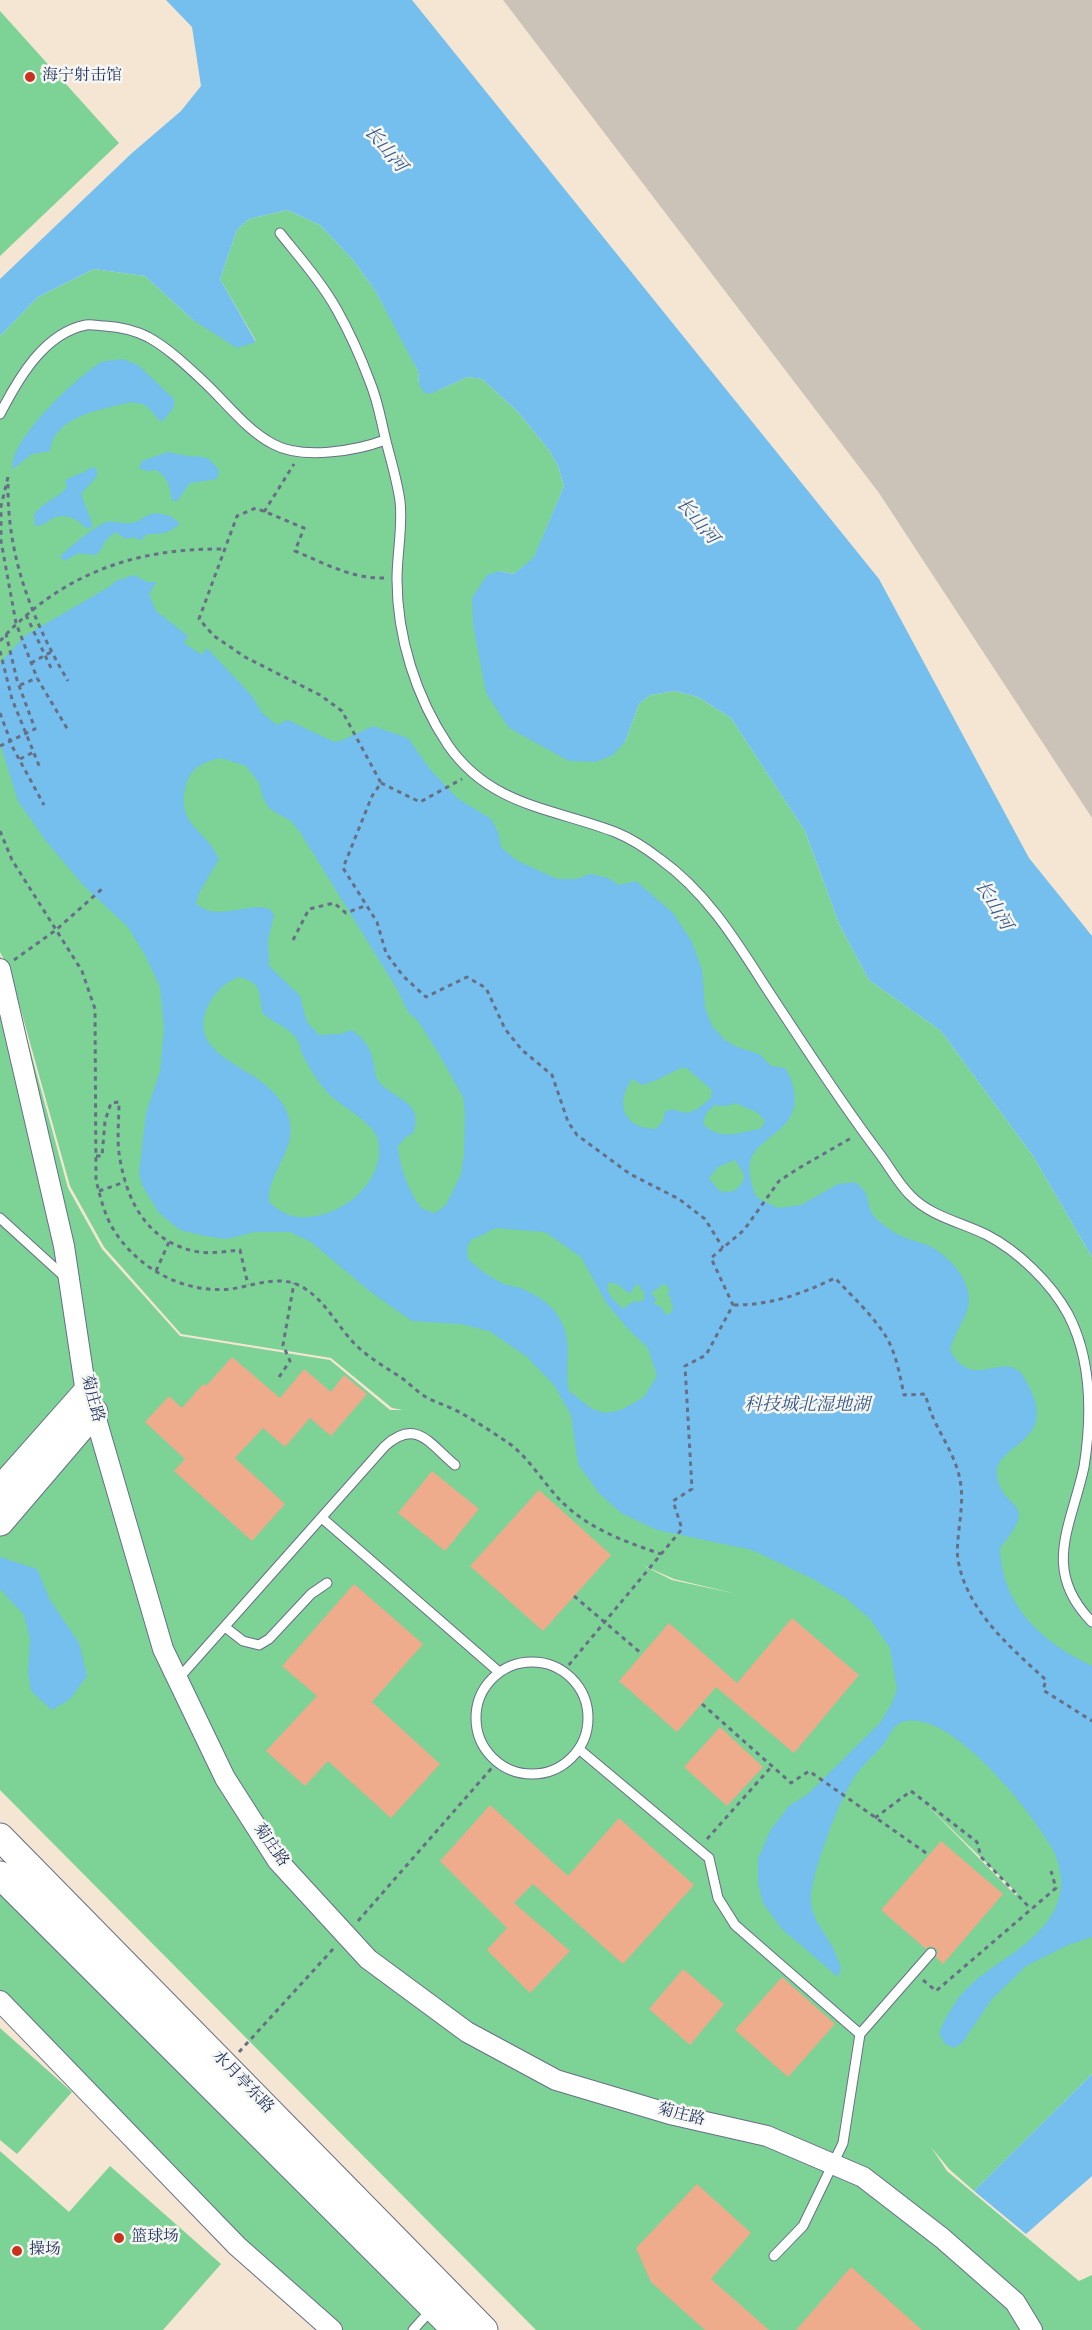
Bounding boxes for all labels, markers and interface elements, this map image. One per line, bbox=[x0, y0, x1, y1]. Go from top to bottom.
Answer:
place label: 海宁射击馆 bbox=[42, 67, 122, 87]
marker: 海宁射击馆 bbox=[23, 70, 37, 84]
water label: 长山河 bbox=[358, 122, 410, 178]
water label: 长山河 bbox=[670, 494, 722, 550]
water label: 长山河 bbox=[969, 877, 1015, 935]
street label: 菊庄路 bbox=[76, 1373, 106, 1425]
water label: 科技城北湿地湖 bbox=[744, 1396, 870, 1418]
street label: 菊庄路 bbox=[248, 1821, 292, 1871]
street label: 水月亭东路 bbox=[207, 2048, 277, 2118]
street label: 菊庄路 bbox=[655, 2101, 707, 2131]
place label: 篮球场 bbox=[131, 2228, 179, 2248]
marker: 篮球场 bbox=[112, 2231, 126, 2245]
place label: 操场 bbox=[29, 2241, 61, 2261]
marker: 操场 bbox=[10, 2244, 24, 2258]

